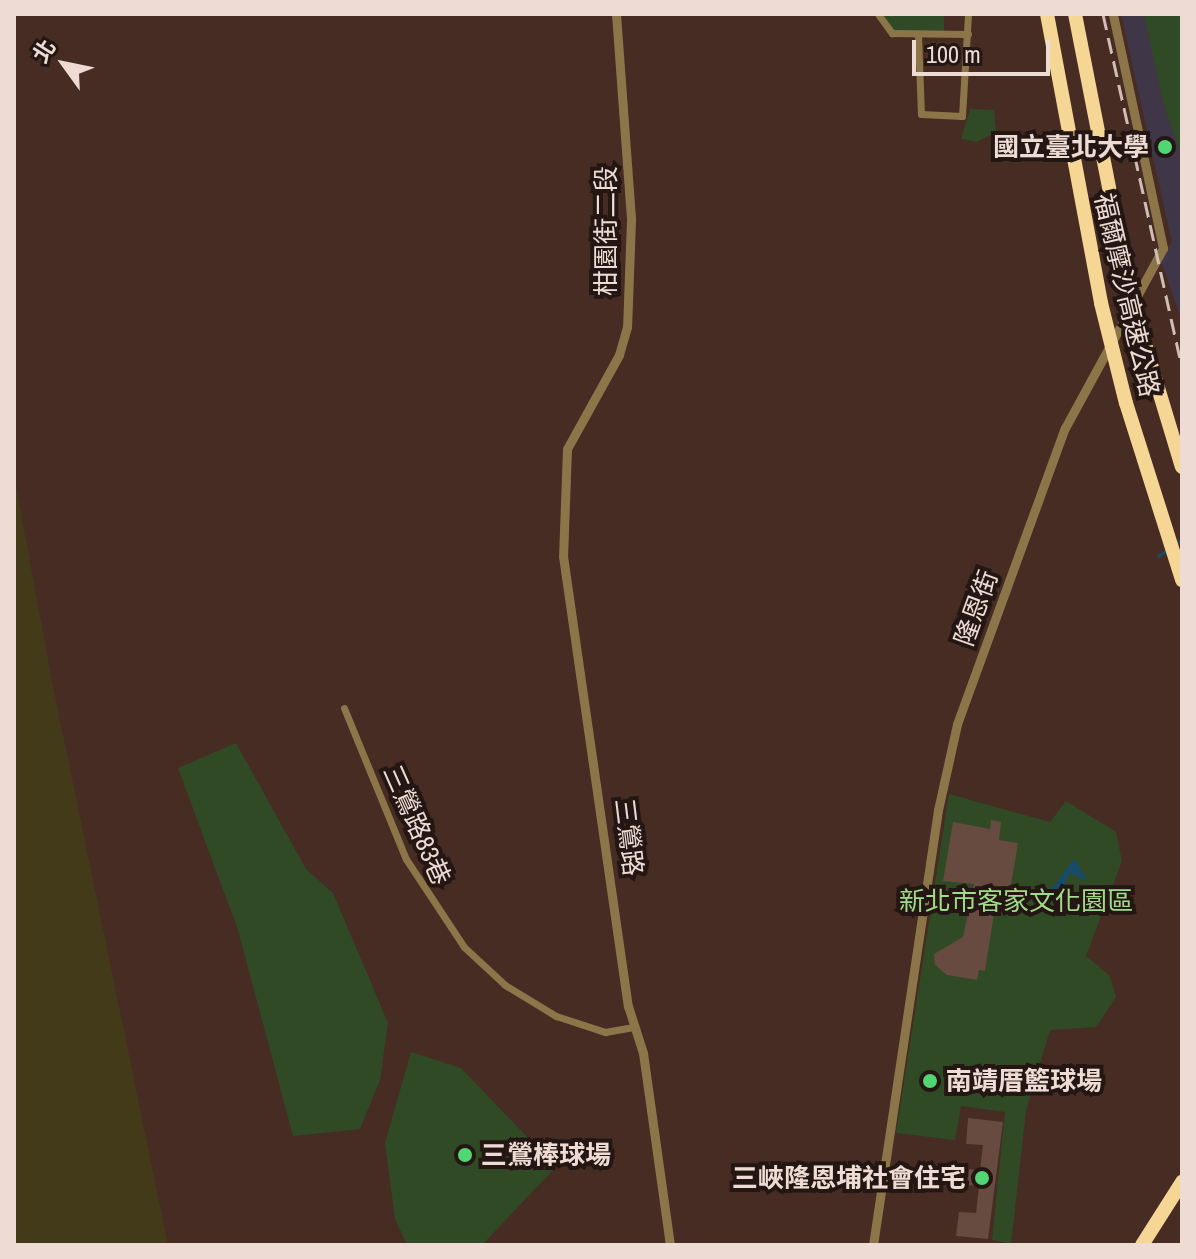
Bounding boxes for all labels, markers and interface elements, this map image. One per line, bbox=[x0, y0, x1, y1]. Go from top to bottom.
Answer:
north arrow bbox=[24, 24, 104, 104]
scale bar bbox=[916, 24, 1054, 74]
text: 北 bbox=[25, 34, 62, 68]
text: 100 m bbox=[926, 38, 981, 70]
place label: 國立臺北大學 bbox=[993, 131, 1149, 163]
marker: 國立臺北大學 bbox=[1156, 138, 1174, 156]
street label: 柑園街二段 bbox=[590, 166, 622, 296]
street label: 福爾摩沙高速公路 bbox=[1088, 190, 1166, 400]
street label: 隆恩街 bbox=[948, 566, 1004, 650]
street label: 三鶯路83巷 bbox=[377, 760, 457, 890]
street label: 三鶯路 bbox=[609, 796, 649, 878]
park label: 新北市客家文化園區 bbox=[899, 885, 1133, 917]
place label: 南靖厝籃球場 bbox=[946, 1065, 1102, 1097]
marker: 南靖厝籃球場 bbox=[921, 1072, 939, 1090]
place label: 三鶯棒球場 bbox=[481, 1139, 611, 1171]
marker: 三鶯棒球場 bbox=[456, 1146, 474, 1164]
place label: 三峽隆恩埔社會住宅 bbox=[732, 1162, 966, 1194]
marker: 三峽隆恩埔社會住宅 bbox=[973, 1169, 991, 1187]

